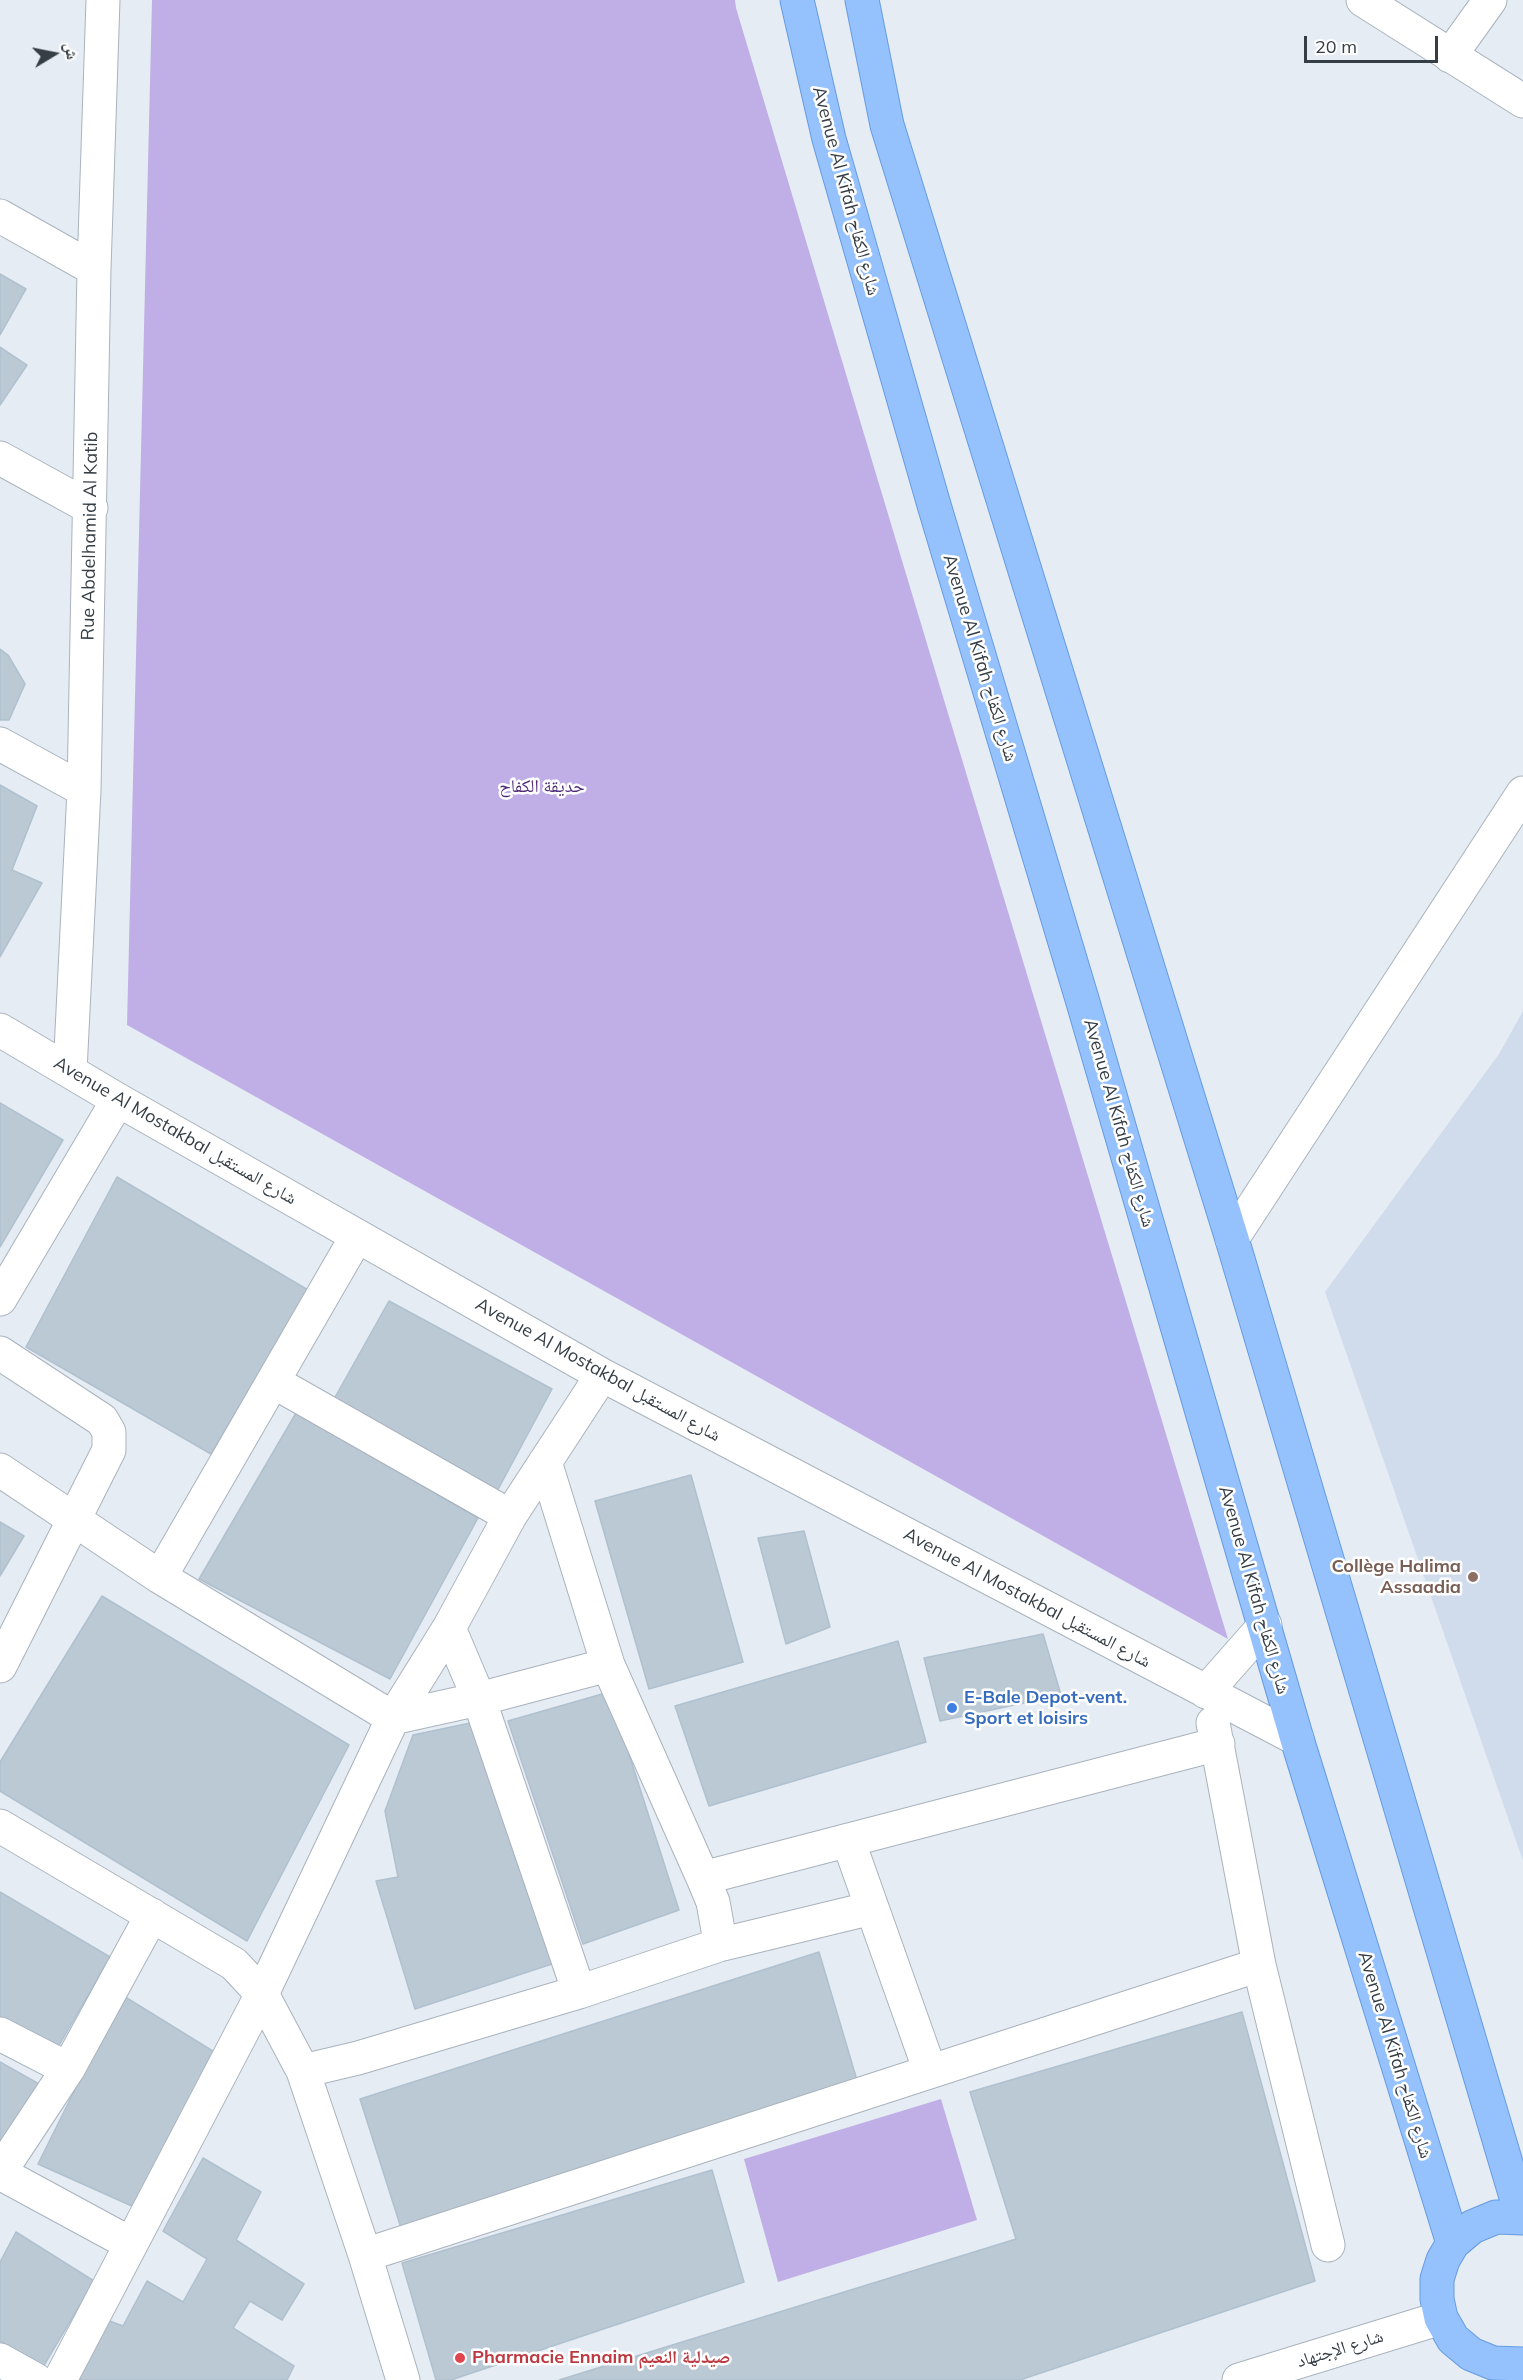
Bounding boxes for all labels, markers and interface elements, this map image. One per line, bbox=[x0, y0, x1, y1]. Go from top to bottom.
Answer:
north arrow bbox=[24, 24, 84, 84]
scale bar bbox=[1307, 24, 1440, 62]
text: 20 m bbox=[1315, 35, 1357, 58]
text: ش bbox=[60, 41, 83, 61]
street label: Avenue Al Kifah شارع الكفاح bbox=[808, 84, 884, 298]
street label: Rue Abdelhamid Al Katib bbox=[77, 431, 103, 641]
street label: Avenue Al Kifah شارع الكفاح bbox=[938, 552, 1022, 764]
park label: حديقة الكفاح bbox=[499, 776, 585, 798]
street label: Avenue Al Kifah شارع الكفاح bbox=[1079, 1016, 1159, 1230]
street label: Avenue Al Mostakbal شارع المستقبل bbox=[50, 1052, 300, 1210]
street label: Avenue Al Mostakbal شارع المستقبل bbox=[472, 1293, 724, 1447]
street label: Avenue Al Kifah شارع الكفاح bbox=[1214, 1483, 1294, 1697]
street label: Avenue Al Mostakbal شارع المستقبل bbox=[900, 1523, 1154, 1673]
place label: Collège Halima Assaadia bbox=[1332, 1556, 1461, 1598]
marker: Collège Halima Assaadia bbox=[1466, 1570, 1480, 1584]
place label: E-Bale Depot-vent. Sport et loisirs bbox=[964, 1687, 1127, 1730]
marker: E-Bale Depot-vent. Sport et loisirs bbox=[945, 1701, 959, 1715]
street label: Avenue Al Kifah شارع الكفاح bbox=[1353, 1949, 1437, 2161]
street label: شارع الإجتهاد bbox=[1294, 2326, 1386, 2372]
place label: Pharmacie Ennaim صيدلية النعيم bbox=[472, 2347, 730, 2369]
marker: Pharmacie Ennaim صيدلية النعيم bbox=[453, 2351, 467, 2365]

